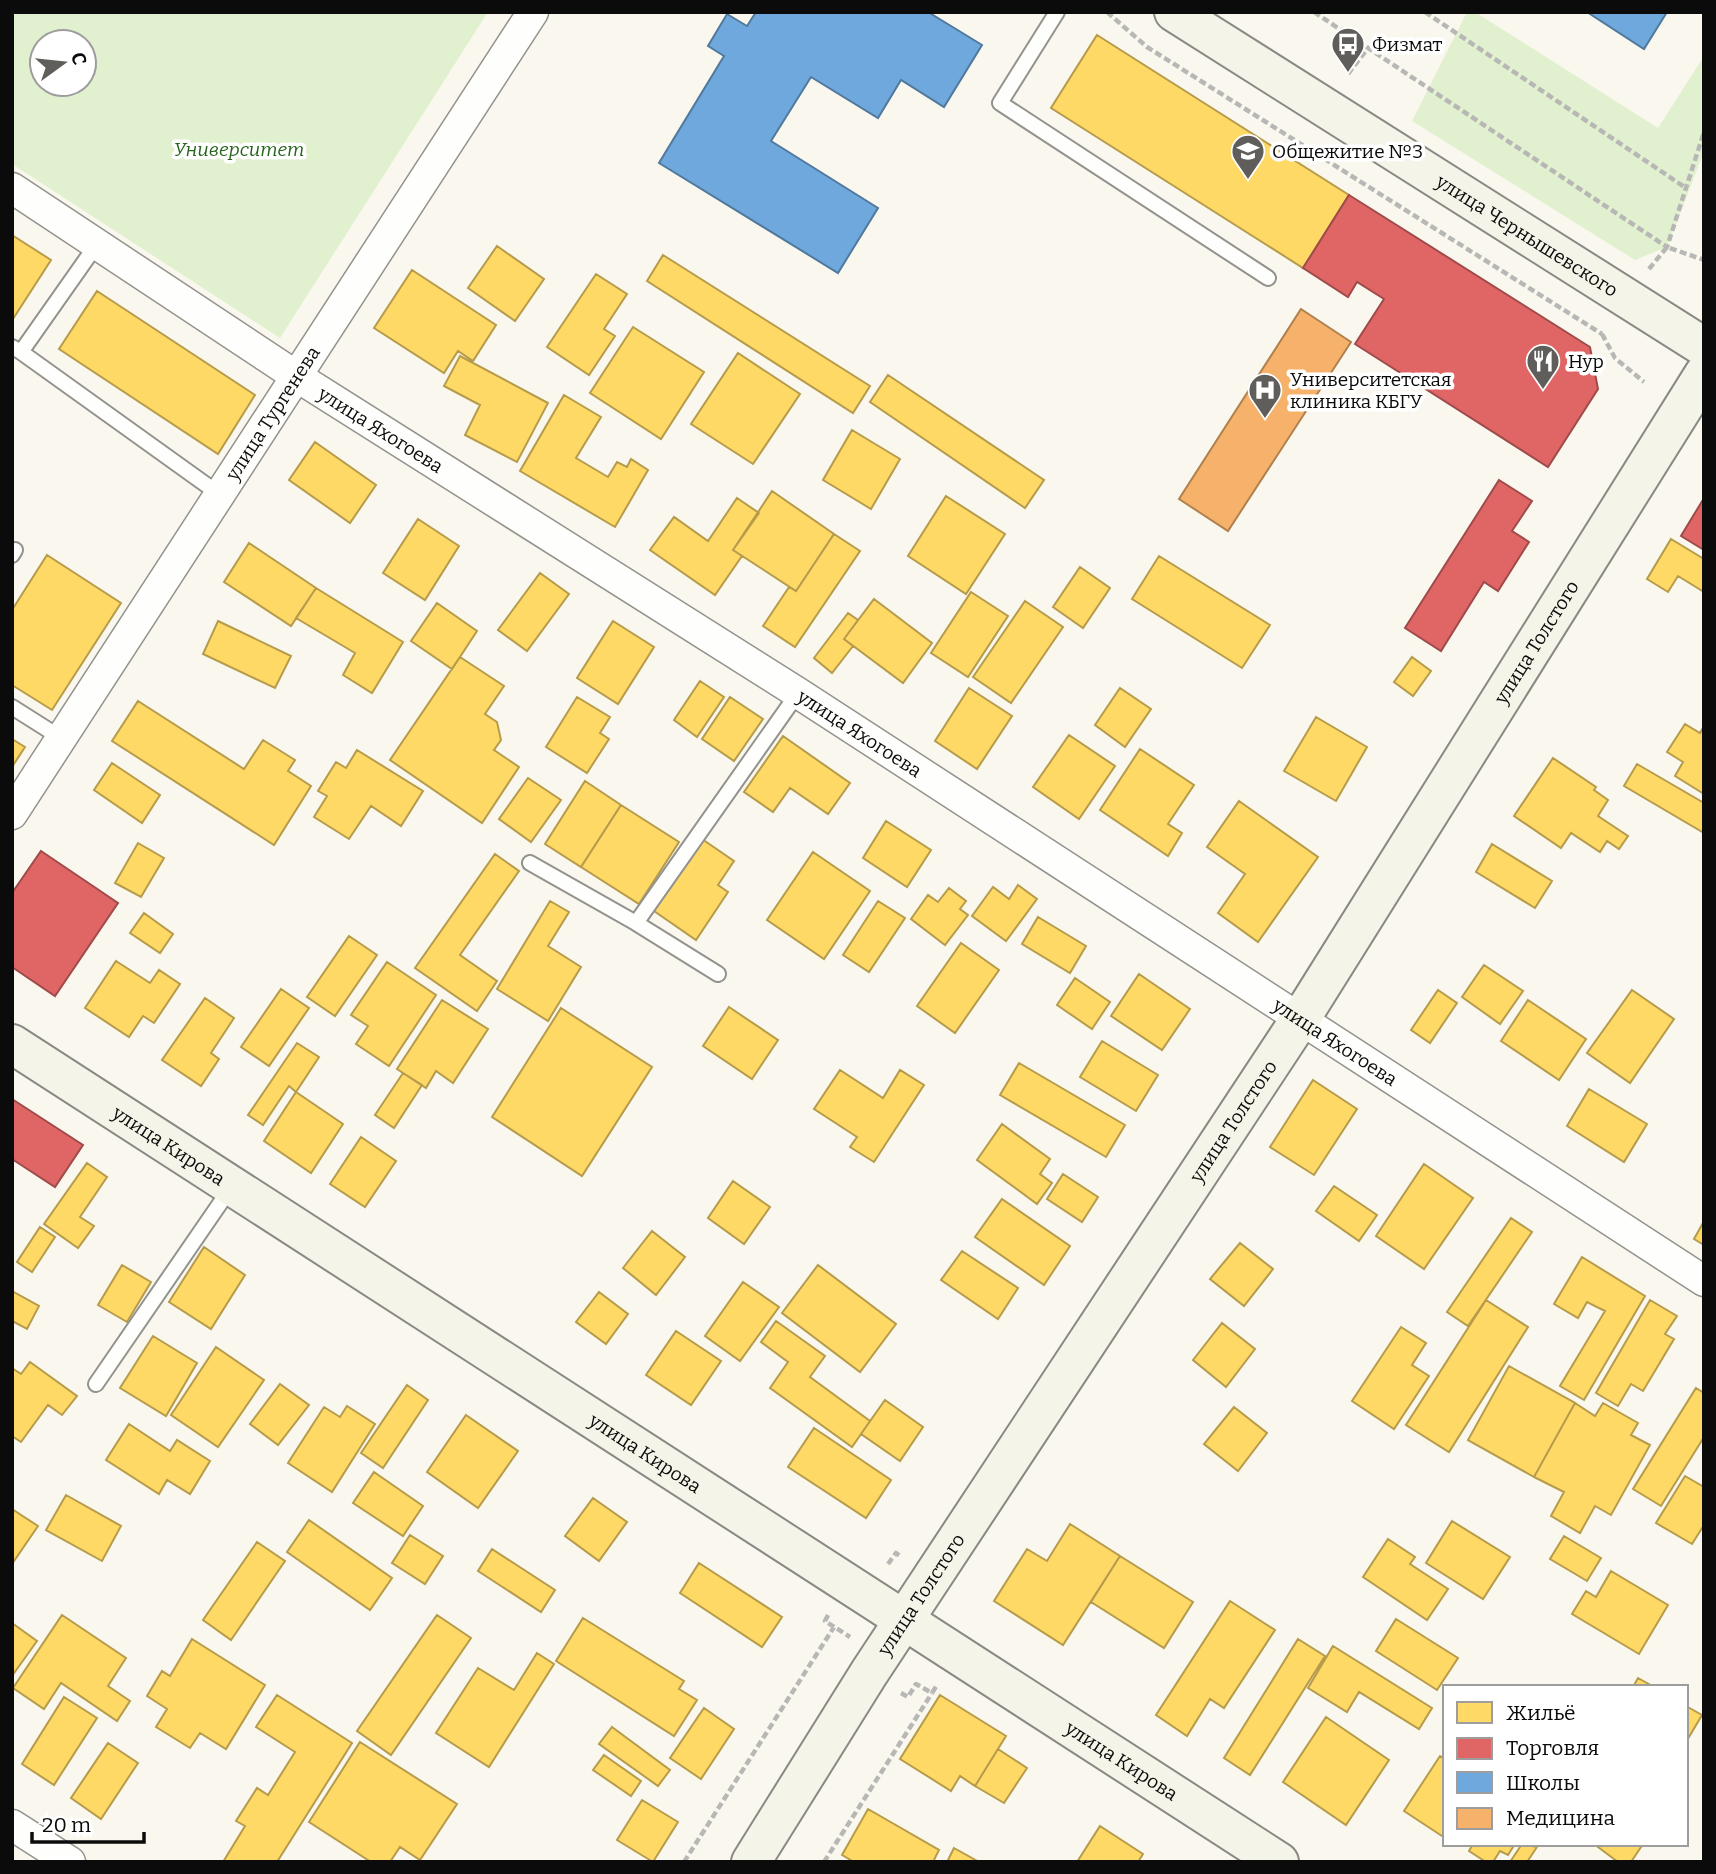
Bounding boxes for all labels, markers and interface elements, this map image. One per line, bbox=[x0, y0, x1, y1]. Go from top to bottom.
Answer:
bus stop icon: Физмат bbox=[1329, 25, 1367, 74]
north arrow bbox=[28, 28, 98, 98]
place label: Физмат bbox=[1372, 33, 1442, 56]
text: С bbox=[66, 50, 92, 68]
school or university icon: Общежитие №3 bbox=[1229, 132, 1267, 181]
park label: Университет bbox=[174, 138, 304, 161]
place label: Общежитие №3 bbox=[1272, 140, 1423, 163]
street label: улица Чернышевского bbox=[1431, 169, 1622, 302]
street label: улица Тургенева bbox=[220, 342, 325, 486]
restaurant icon: Нур bbox=[1524, 342, 1562, 391]
place label: Нур bbox=[1568, 350, 1604, 373]
place label: Университетская клиника КБГУ bbox=[1290, 368, 1452, 413]
hospital icon: Университетская клиника КБГУ bbox=[1246, 371, 1284, 420]
street label: улица Яхогоева bbox=[313, 381, 448, 478]
street label: улица Толстого bbox=[1489, 576, 1584, 709]
street label: улица Яхогоева bbox=[792, 684, 927, 783]
street label: улица Яхогоева bbox=[1268, 993, 1402, 1091]
street label: улица Толстого bbox=[1184, 1056, 1282, 1187]
street label: улица Кирова bbox=[108, 1101, 230, 1191]
street label: улица Кирова bbox=[584, 1408, 706, 1498]
street label: улица Толстого bbox=[872, 1529, 970, 1661]
legend bbox=[1443, 1685, 1688, 1846]
text: Жильё bbox=[1506, 1700, 1575, 1726]
street label: улица Кирова bbox=[1060, 1716, 1182, 1806]
text: Торговля bbox=[1506, 1735, 1599, 1761]
text: Школы bbox=[1506, 1770, 1580, 1796]
scale bar bbox=[32, 1800, 144, 1844]
text: Медицина bbox=[1506, 1805, 1616, 1831]
text: 20 m bbox=[42, 1812, 91, 1838]

